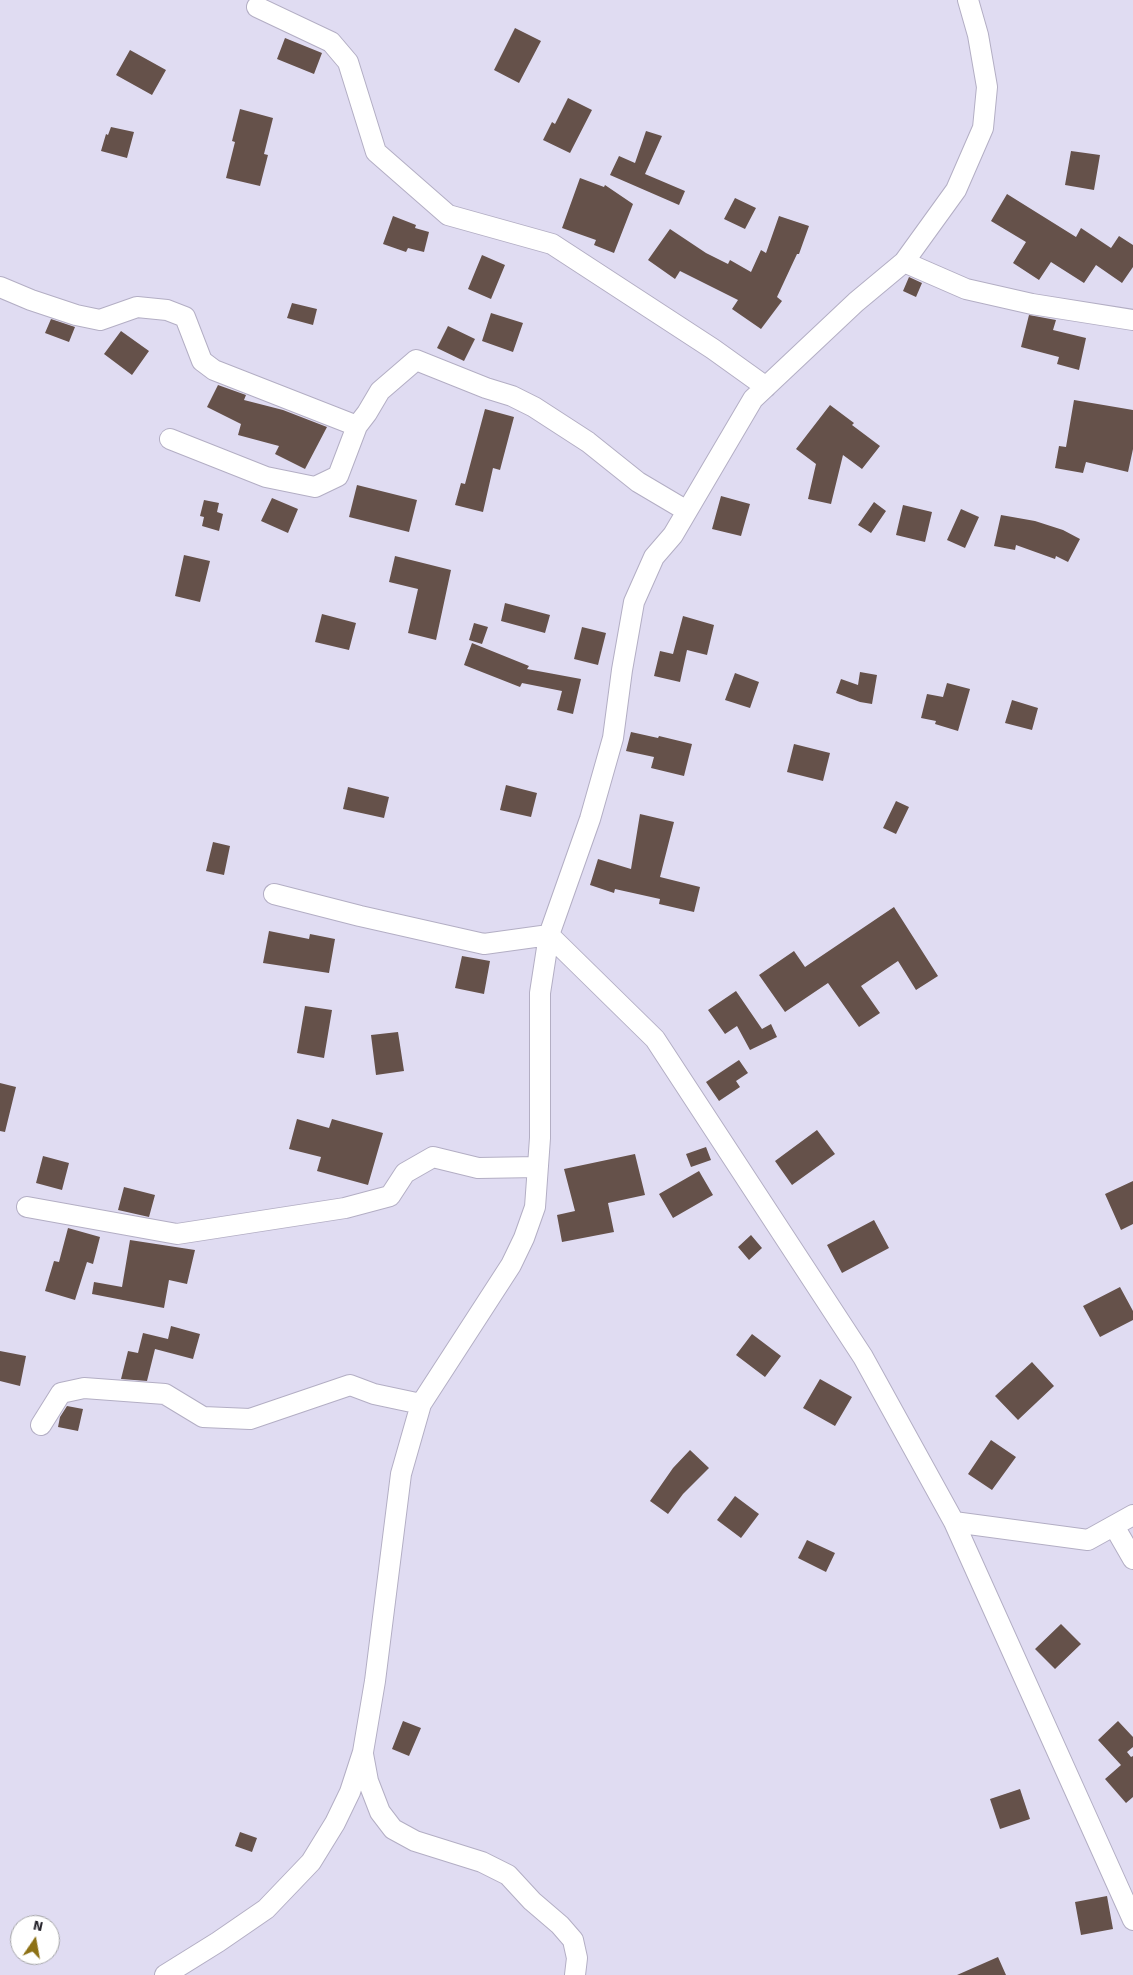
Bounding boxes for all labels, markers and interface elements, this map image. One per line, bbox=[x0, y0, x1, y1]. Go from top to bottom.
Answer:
north arrow bbox=[10, 1915, 60, 1965]
text: N bbox=[31, 1916, 45, 1935]

